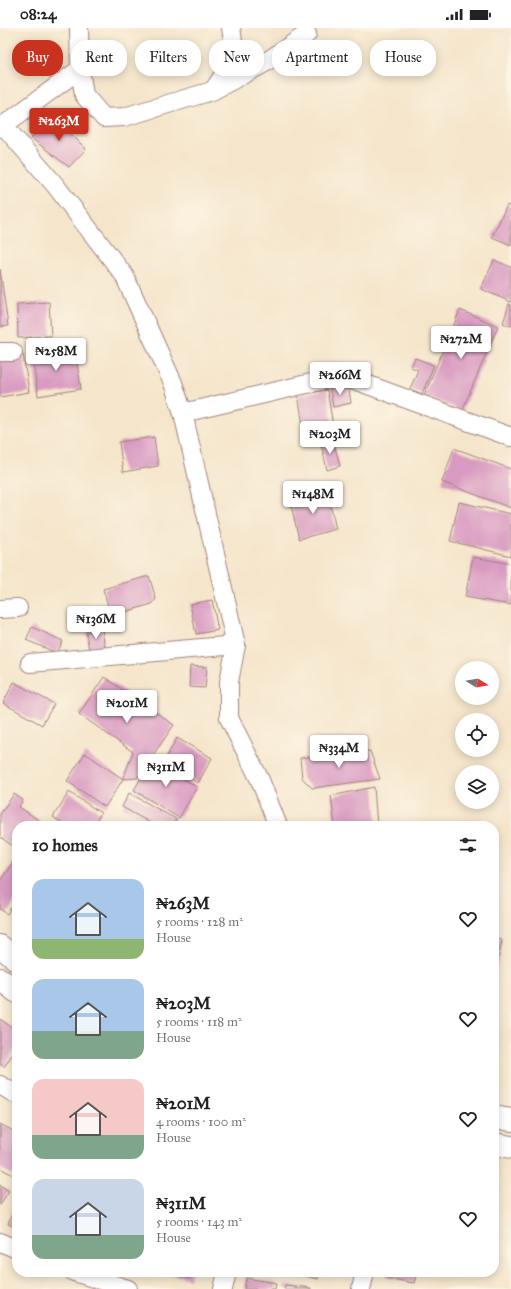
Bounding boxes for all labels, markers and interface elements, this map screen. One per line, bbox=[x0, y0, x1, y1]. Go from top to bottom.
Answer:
text: 08:24 bbox=[20, 5, 56, 23]
chip: Buy bbox=[12, 40, 63, 76]
chip: Rent bbox=[71, 40, 127, 76]
chip: Filters bbox=[135, 40, 201, 76]
chip: New bbox=[209, 40, 264, 76]
chip: Apartment bbox=[272, 40, 362, 76]
chip: House bbox=[370, 40, 436, 76]
pin: ₦263M bbox=[31, 108, 87, 142]
text: ₦263M bbox=[38, 113, 80, 129]
pin: ₦272M bbox=[433, 326, 489, 360]
text: ₦272M bbox=[440, 331, 482, 347]
pin: ₦258M bbox=[28, 338, 84, 372]
text: ₦258M bbox=[35, 343, 77, 359]
pin: ₦266M bbox=[312, 362, 368, 396]
text: ₦266M bbox=[319, 367, 361, 383]
pin: ₦203M bbox=[302, 421, 358, 455]
text: ₦203M bbox=[309, 426, 351, 442]
pin: ₦148M bbox=[285, 481, 341, 515]
text: ₦148M bbox=[292, 486, 334, 502]
pin: ₦136M bbox=[68, 606, 124, 640]
text: ₦136M bbox=[76, 611, 116, 627]
north arrow bbox=[455, 661, 499, 705]
map controls bbox=[455, 661, 499, 809]
pin: ₦201M bbox=[99, 690, 155, 724]
text: ₦201M bbox=[106, 695, 148, 711]
button: locate bbox=[455, 713, 499, 757]
pin: ₦334M bbox=[311, 735, 367, 769]
text: ₦334M bbox=[319, 740, 359, 756]
pin: ₦311M bbox=[138, 754, 194, 788]
text: ₦311M bbox=[147, 759, 185, 775]
button: layers bbox=[455, 765, 499, 809]
icon: filters bbox=[457, 834, 479, 856]
text: 10 homes bbox=[32, 835, 98, 856]
text: ₦263M bbox=[156, 893, 210, 914]
icon: home bbox=[64, 895, 112, 943]
icon: heart bbox=[457, 908, 479, 930]
text: 5 rooms · 128 m² bbox=[156, 914, 243, 930]
text: House bbox=[156, 930, 191, 946]
text: ₦203M bbox=[156, 993, 211, 1014]
icon: home bbox=[64, 995, 112, 1043]
icon: heart bbox=[457, 1008, 479, 1030]
text: 5 rooms · 118 m² bbox=[156, 1014, 242, 1030]
text: House bbox=[156, 1030, 191, 1046]
text: ₦201M bbox=[156, 1093, 211, 1114]
icon: home bbox=[64, 1095, 112, 1143]
icon: heart bbox=[457, 1108, 479, 1130]
text: 4 rooms · 100 m² bbox=[156, 1114, 246, 1130]
text: House bbox=[156, 1130, 191, 1146]
text: ₦311M bbox=[156, 1193, 206, 1214]
icon: home bbox=[64, 1195, 112, 1243]
icon: heart bbox=[457, 1208, 479, 1230]
text: 5 rooms · 143 m² bbox=[156, 1214, 242, 1230]
text: House bbox=[156, 1230, 191, 1246]

